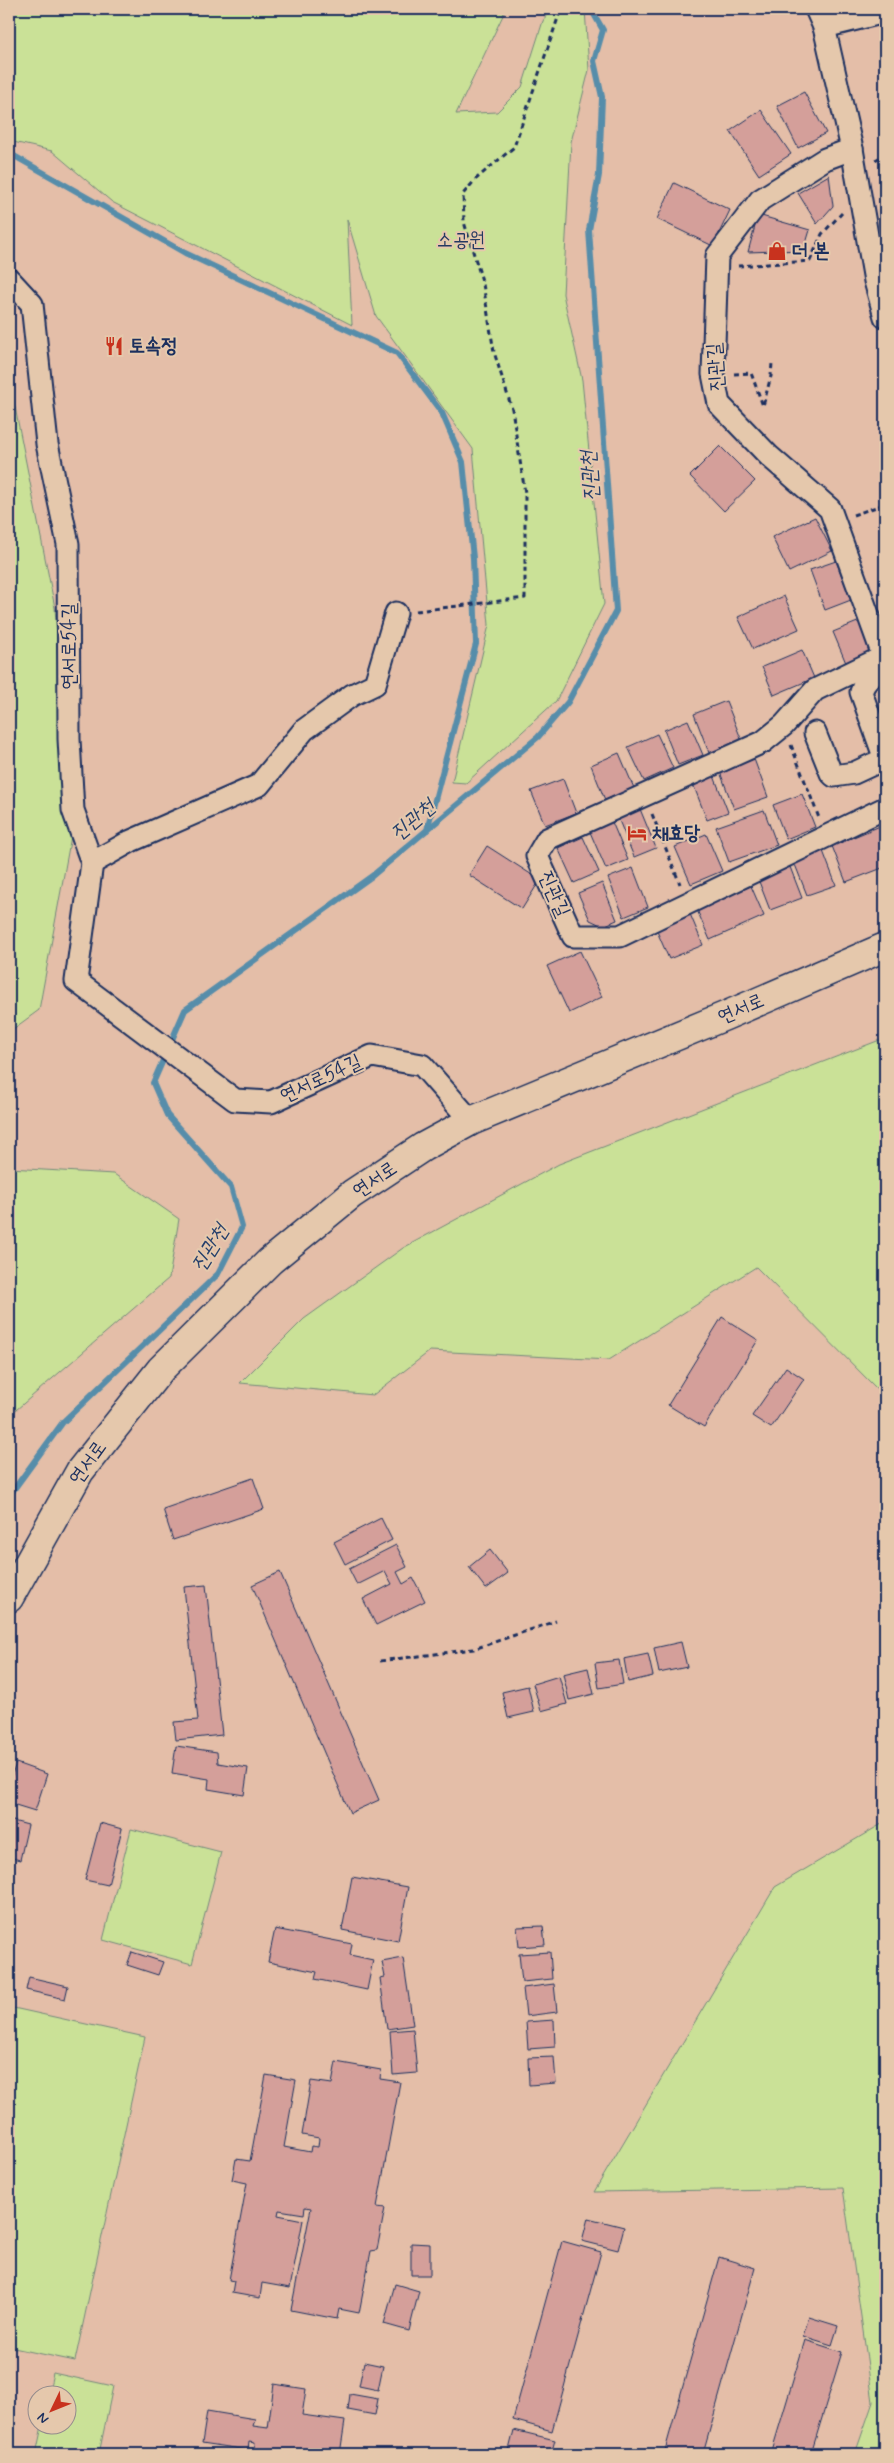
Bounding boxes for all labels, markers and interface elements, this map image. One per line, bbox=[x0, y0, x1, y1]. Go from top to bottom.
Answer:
park label: 소공원 bbox=[437, 227, 485, 254]
place label: 더 본 bbox=[792, 238, 830, 265]
shop icon: 더 본 bbox=[766, 240, 788, 262]
place label: 토속정 bbox=[129, 333, 177, 360]
restaurant icon: 토속정 bbox=[103, 335, 125, 357]
street label: 진관길 bbox=[701, 342, 731, 392]
water label: 진관천 bbox=[574, 448, 606, 502]
street label: 연서로54길 bbox=[56, 602, 83, 690]
water label: 진관천 bbox=[385, 792, 443, 847]
place label: 채효당 bbox=[652, 820, 700, 847]
hotel icon: 채효당 bbox=[626, 822, 648, 844]
street label: 진관길 bbox=[532, 866, 576, 922]
street label: 연서로 bbox=[714, 987, 768, 1031]
street label: 연서로54길 bbox=[276, 1048, 366, 1110]
street label: 연서로 bbox=[347, 1155, 403, 1205]
water label: 진관천 bbox=[185, 1217, 236, 1277]
street label: 연서로 bbox=[63, 1436, 113, 1490]
north arrow bbox=[28, 2386, 78, 2436]
text: N bbox=[33, 2409, 53, 2428]

